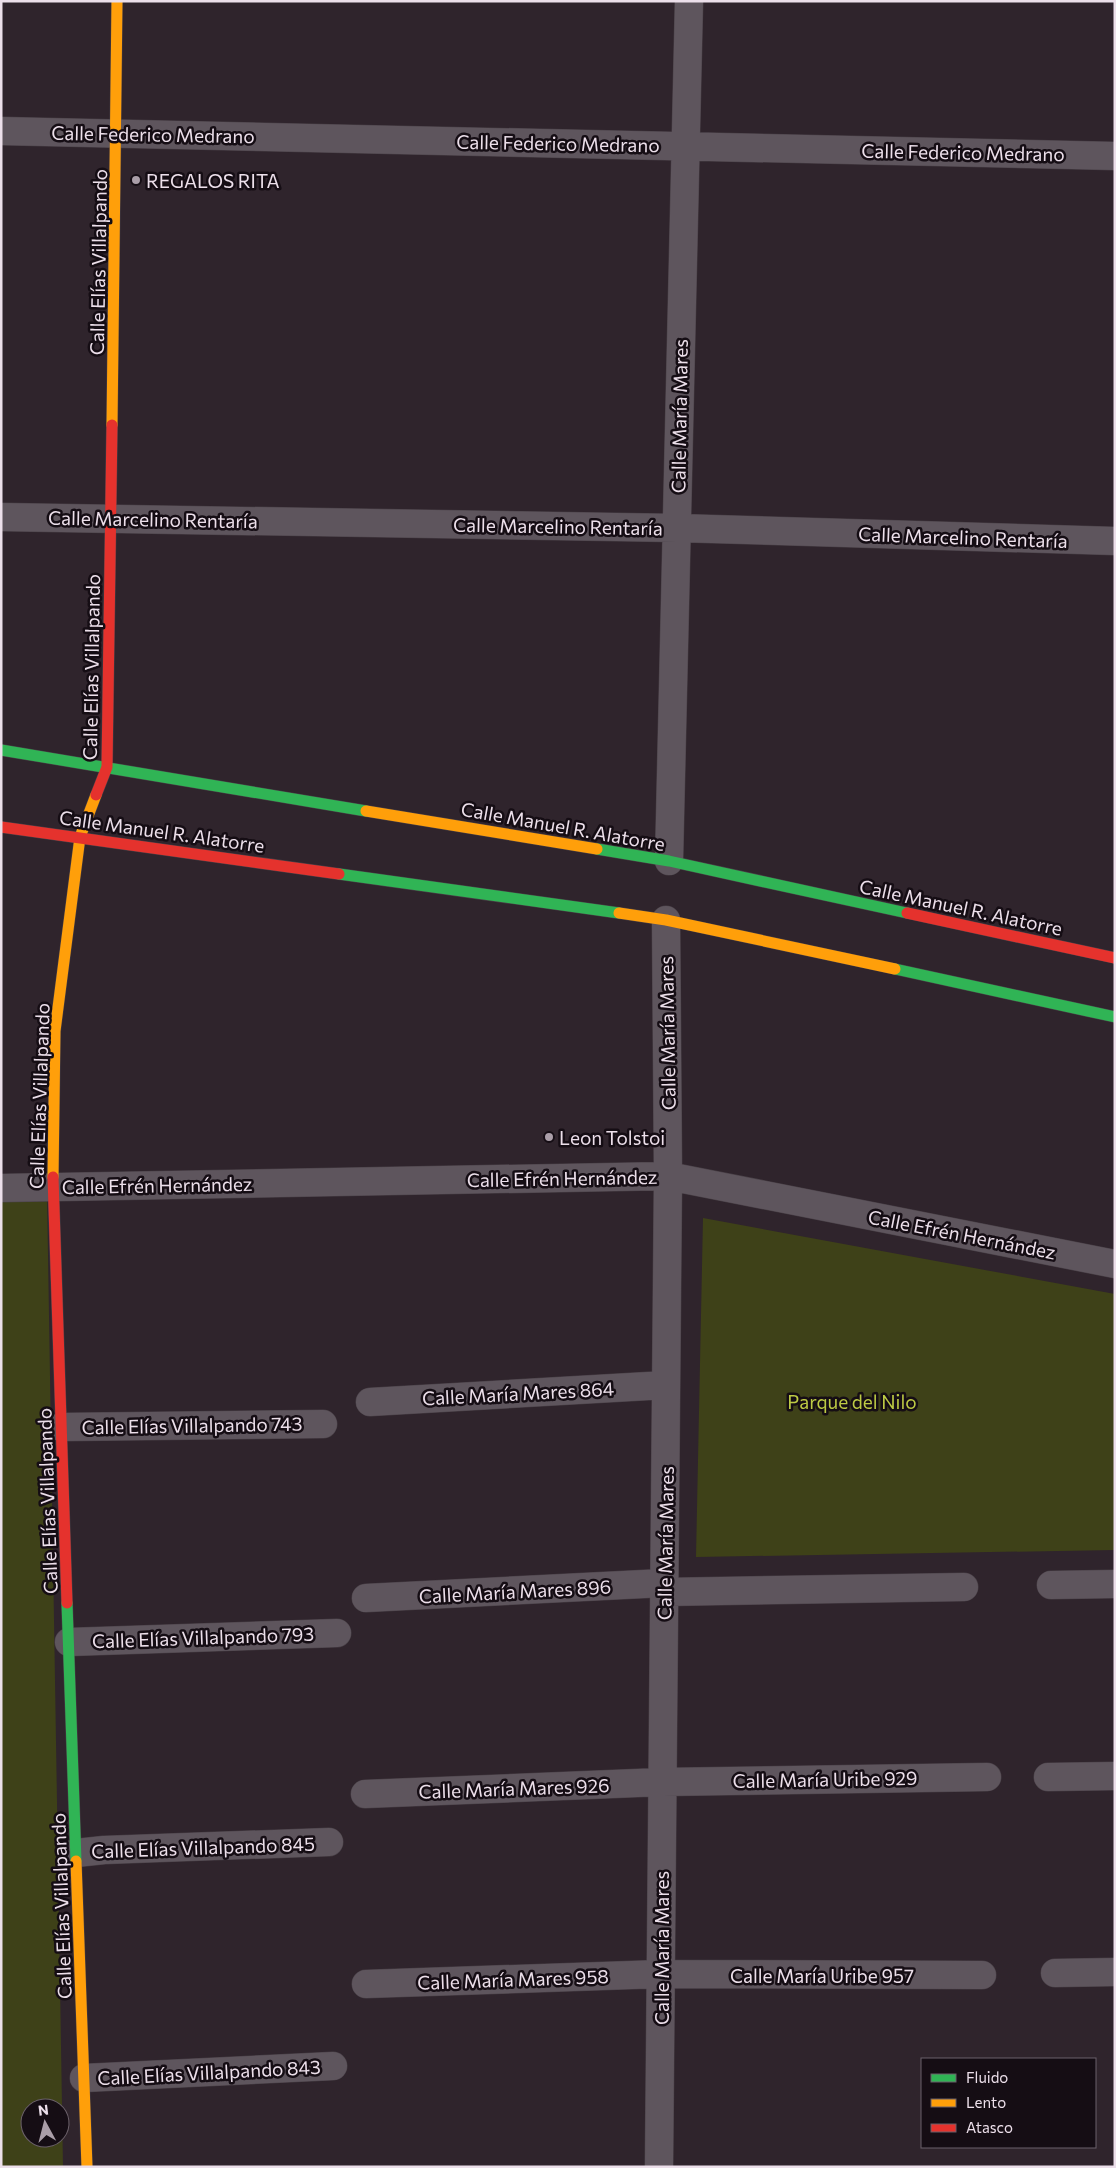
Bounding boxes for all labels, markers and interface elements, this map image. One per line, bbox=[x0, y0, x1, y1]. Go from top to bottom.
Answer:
street label: Calle Federico Medrano bbox=[51, 121, 255, 147]
street label: Calle Federico Medrano bbox=[456, 130, 660, 156]
street label: Calle Federico Medrano bbox=[861, 139, 1065, 165]
street label: Calle Elías Villalpando bbox=[85, 169, 111, 355]
place label: REGALOS RITA bbox=[146, 169, 280, 192]
marker: REGALOS RITA bbox=[130, 174, 142, 186]
street label: Calle María Mares bbox=[666, 339, 692, 493]
street label: Calle Marcelino Rentaría bbox=[48, 506, 258, 532]
street label: Calle Marcelino Rentaría bbox=[453, 513, 663, 539]
street label: Calle Marcelino Rentaría bbox=[858, 522, 1068, 552]
street label: Calle Elías Villalpando bbox=[78, 574, 104, 760]
street label: Calle Manuel R. Alatorre bbox=[459, 797, 667, 855]
street label: Calle Manuel R. Alatorre bbox=[58, 805, 266, 857]
street label: Calle Manuel R. Alatorre bbox=[857, 874, 1065, 940]
street label: Calle María Mares bbox=[654, 956, 680, 1110]
street label: Calle Elías Villalpando bbox=[24, 1003, 54, 1189]
place label: Leon Tolstoi bbox=[559, 1126, 665, 1149]
marker: Leon Tolstoi bbox=[543, 1131, 555, 1143]
street label: Calle Efrén Hernández bbox=[467, 1165, 657, 1191]
street label: Calle Efrén Hernández bbox=[62, 1172, 252, 1198]
street label: Calle Efrén Hernández bbox=[866, 1205, 1058, 1263]
street label: Calle María Mares 864 bbox=[421, 1376, 615, 1410]
park label: Parque del Nilo bbox=[787, 1390, 917, 1413]
street label: Calle Elías Villalpando bbox=[32, 1408, 62, 1594]
street label: Calle Elías Villalpando 743 bbox=[81, 1412, 303, 1438]
street label: Calle María Mares bbox=[652, 1466, 678, 1620]
street label: Calle María Mares 896 bbox=[418, 1574, 612, 1608]
street label: Calle Elías Villalpando 793 bbox=[92, 1622, 314, 1652]
street label: Calle María Uribe 929 bbox=[732, 1766, 918, 1792]
street label: Calle María Mares 926 bbox=[418, 1773, 610, 1803]
street label: Calle Elías Villalpando bbox=[46, 1813, 76, 1999]
street label: Calle Elías Villalpando 845 bbox=[91, 1832, 315, 1862]
street label: Calle María Mares bbox=[650, 1871, 673, 2025]
street label: Calle María Mares 958 bbox=[417, 1964, 609, 1994]
street label: Calle María Uribe 957 bbox=[730, 1964, 914, 1987]
street label: Calle Elías Villalpando 843 bbox=[97, 2055, 321, 2089]
legend bbox=[921, 2058, 1096, 2148]
text: Fluido bbox=[966, 2068, 1008, 2086]
text: Lento bbox=[966, 2093, 1006, 2111]
north arrow bbox=[20, 2098, 70, 2148]
text: N bbox=[37, 2101, 50, 2119]
text: Atasco bbox=[966, 2118, 1013, 2136]

